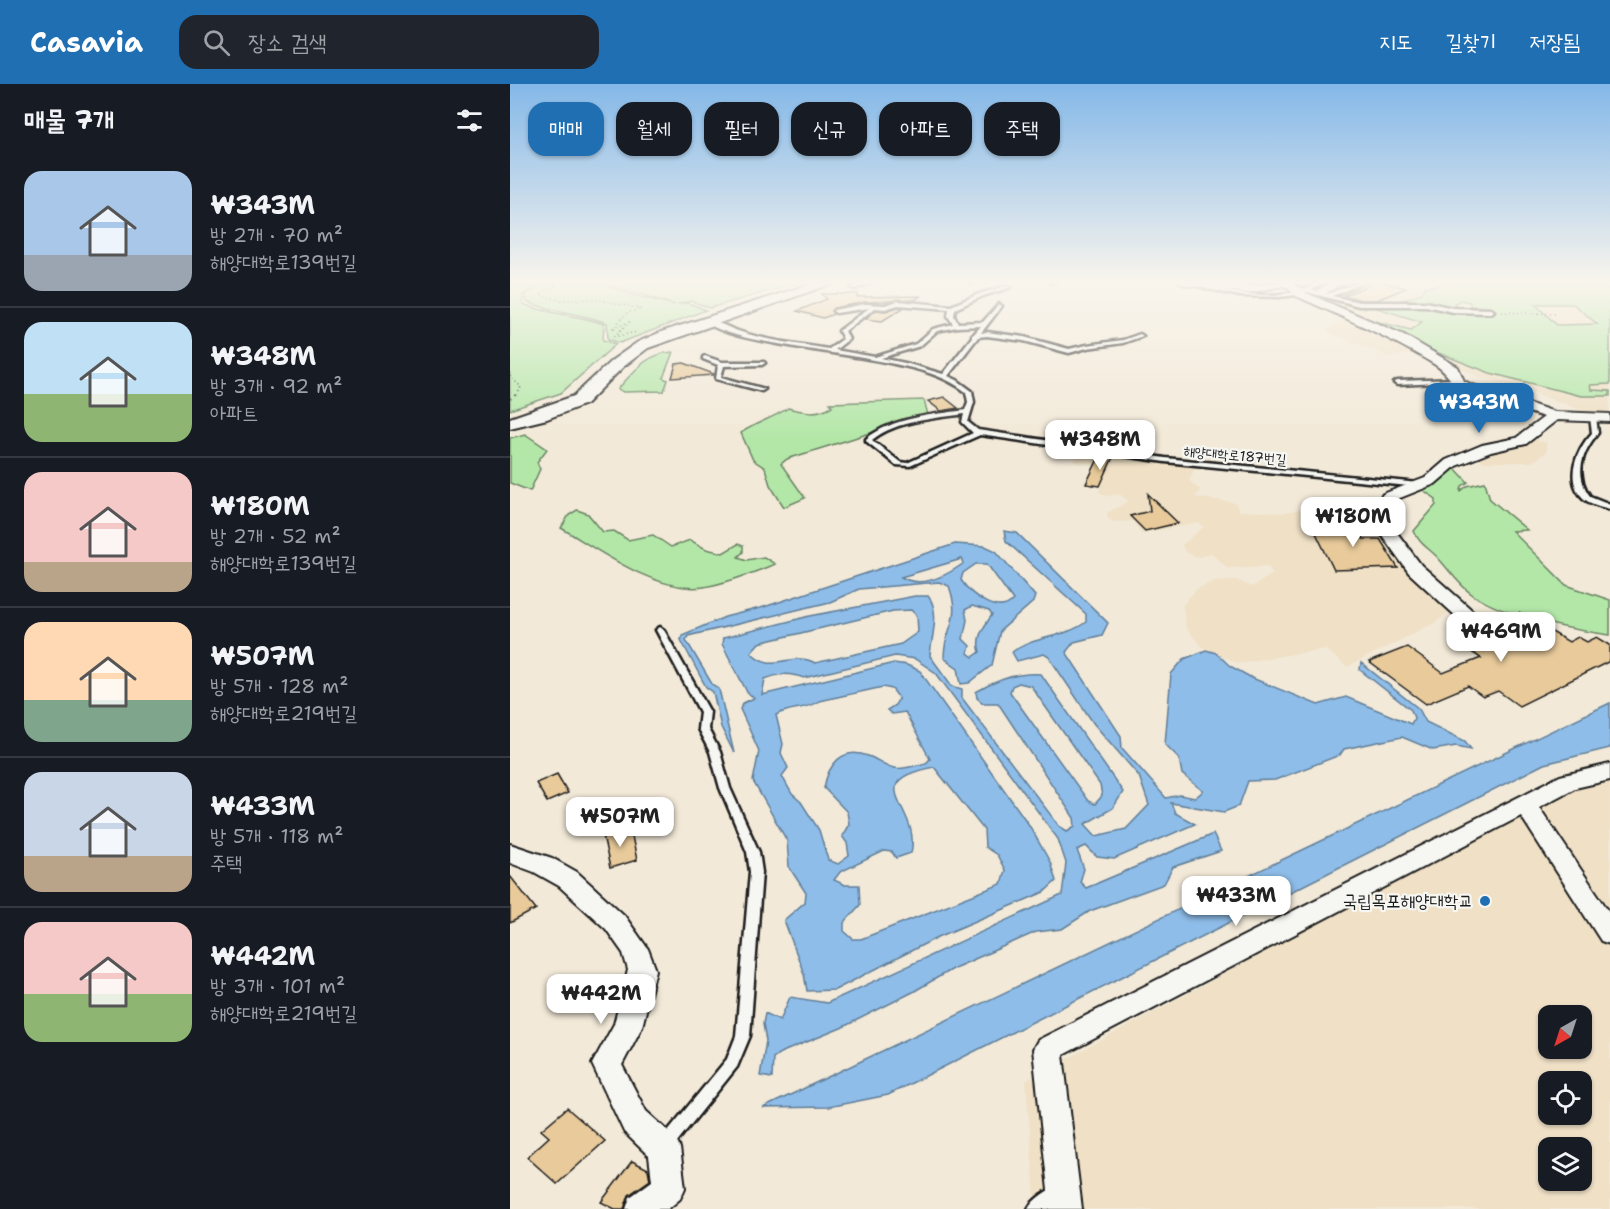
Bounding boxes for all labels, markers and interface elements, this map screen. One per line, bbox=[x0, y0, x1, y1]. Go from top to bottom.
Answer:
search box bbox=[179, 15, 599, 69]
text: Casavia bbox=[30, 23, 143, 61]
icon: search bbox=[200, 26, 233, 59]
text: 장소 검색 bbox=[248, 28, 326, 57]
text: 지도 bbox=[1379, 28, 1413, 56]
text: 길찾기 bbox=[1446, 28, 1496, 56]
text: 저장됨 bbox=[1529, 28, 1580, 56]
text: 매물 7개 bbox=[24, 102, 114, 137]
chip: 매매 bbox=[528, 102, 604, 156]
chip: 월세 bbox=[616, 102, 692, 156]
chip: 필터 bbox=[704, 102, 779, 156]
chip: 신규 bbox=[791, 102, 867, 156]
chip: 아파트 bbox=[879, 102, 972, 156]
chip: 주택 bbox=[984, 102, 1060, 156]
icon: filters bbox=[453, 104, 486, 137]
text: ₩343M bbox=[210, 187, 315, 222]
icon: home bbox=[72, 195, 144, 267]
text: 방 2개 · 70 m² bbox=[210, 222, 343, 248]
text: 해양대학로139번길 bbox=[210, 249, 357, 275]
text: ₩348M bbox=[210, 338, 316, 373]
icon: home bbox=[72, 346, 144, 418]
text: 방 3개 · 92 m² bbox=[210, 373, 343, 399]
pin: ₩343M bbox=[1437, 383, 1521, 434]
text: ₩343M bbox=[1439, 389, 1519, 415]
text: 아파트 bbox=[210, 400, 258, 426]
pin: ₩348M bbox=[1058, 420, 1142, 471]
text: ₩348M bbox=[1059, 426, 1141, 452]
street label: 해양대학로187번길 bbox=[1183, 442, 1288, 469]
text: ₩180M bbox=[210, 488, 310, 523]
icon: home bbox=[72, 496, 144, 568]
pin: ₩180M bbox=[1311, 497, 1395, 548]
text: ₩180M bbox=[1315, 503, 1391, 529]
text: 방 2개 · 52 m² bbox=[210, 523, 341, 549]
text: 해양대학로139번길 bbox=[210, 550, 357, 576]
pin: ₩469M bbox=[1459, 612, 1543, 663]
text: ₩469M bbox=[1460, 618, 1542, 644]
text: ₩507M bbox=[210, 638, 314, 673]
icon: home bbox=[72, 646, 144, 718]
text: 방 5개 · 128 m² bbox=[210, 673, 349, 699]
text: 해양대학로219번길 bbox=[210, 700, 357, 726]
text: ₩433M bbox=[210, 788, 315, 823]
icon: home bbox=[72, 796, 144, 868]
pin: ₩507M bbox=[578, 797, 662, 848]
text: ₩507M bbox=[580, 803, 660, 829]
text: 방 5개 · 118 m² bbox=[210, 823, 344, 849]
text: 주택 bbox=[210, 850, 242, 876]
pin: ₩433M bbox=[1194, 876, 1278, 927]
text: ₩433M bbox=[1196, 882, 1276, 908]
place label: 국립목포해양대학교 bbox=[1343, 889, 1473, 913]
marker: 국립목포해양대학교 bbox=[1478, 894, 1492, 908]
text: ₩442M bbox=[210, 938, 315, 973]
icon: home bbox=[72, 946, 144, 1018]
text: 방 3개 · 101 m² bbox=[210, 973, 345, 999]
pin: ₩442M bbox=[559, 974, 643, 1025]
text: ₩442M bbox=[561, 980, 641, 1006]
text: 해양대학로219번길 bbox=[210, 1000, 357, 1026]
north arrow bbox=[1538, 1005, 1592, 1059]
map controls bbox=[1538, 1005, 1592, 1191]
button: locate bbox=[1538, 1071, 1592, 1125]
button: layers bbox=[1538, 1137, 1592, 1191]

